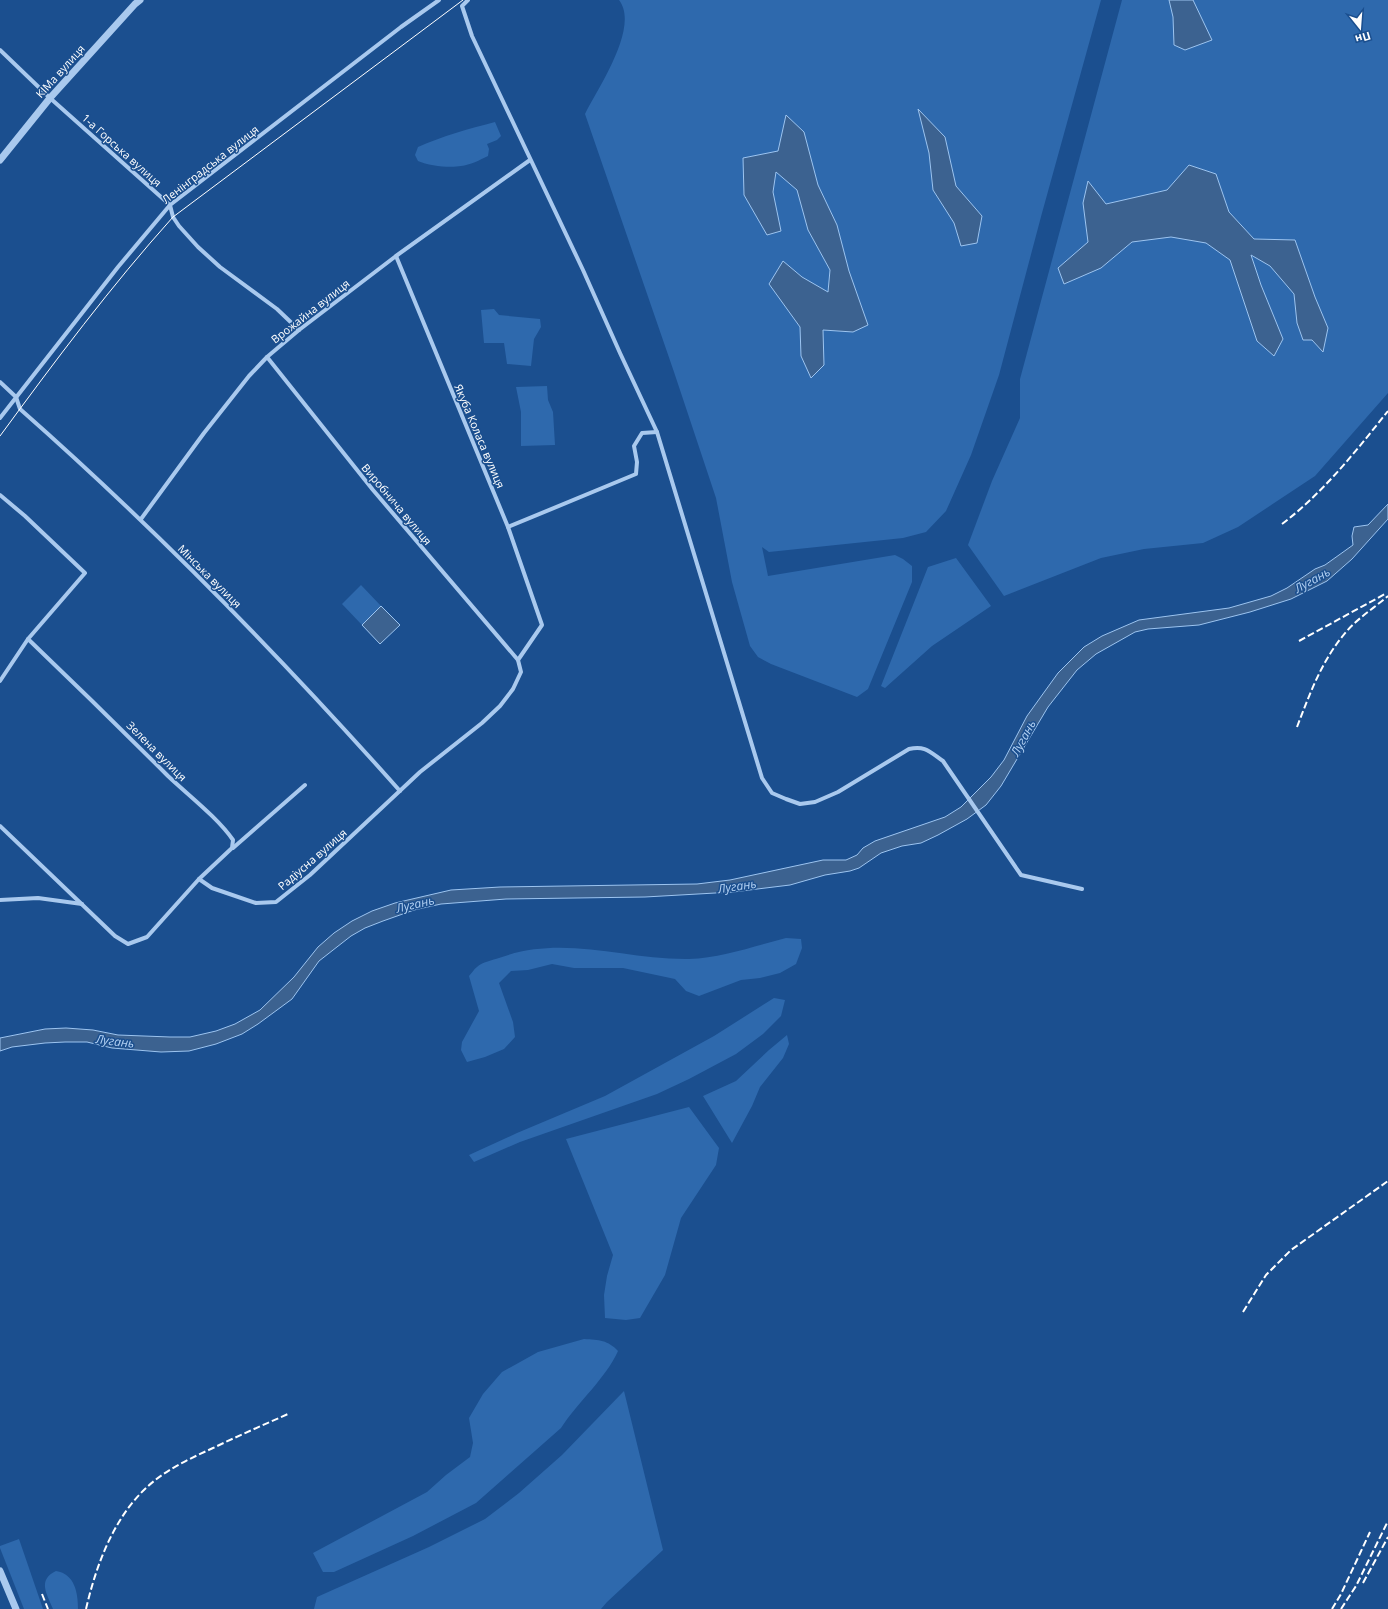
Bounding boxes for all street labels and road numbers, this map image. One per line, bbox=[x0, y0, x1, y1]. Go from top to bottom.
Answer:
street label: КІМа вулиця bbox=[32, 41, 88, 101]
street label: 1-а Горська вулиця bbox=[79, 110, 165, 190]
street label: Ленінградська вулиця bbox=[158, 121, 262, 207]
street label: Врожайна вулиця bbox=[268, 276, 352, 346]
street label: Якуба Коласа вулиця bbox=[451, 382, 509, 490]
street label: Виробнича вулиця bbox=[359, 460, 435, 548]
street label: Мінська вулиця bbox=[175, 541, 245, 611]
street label: Зелена вулиця bbox=[124, 718, 190, 784]
street label: Радіусна вулиця bbox=[274, 825, 350, 893]

